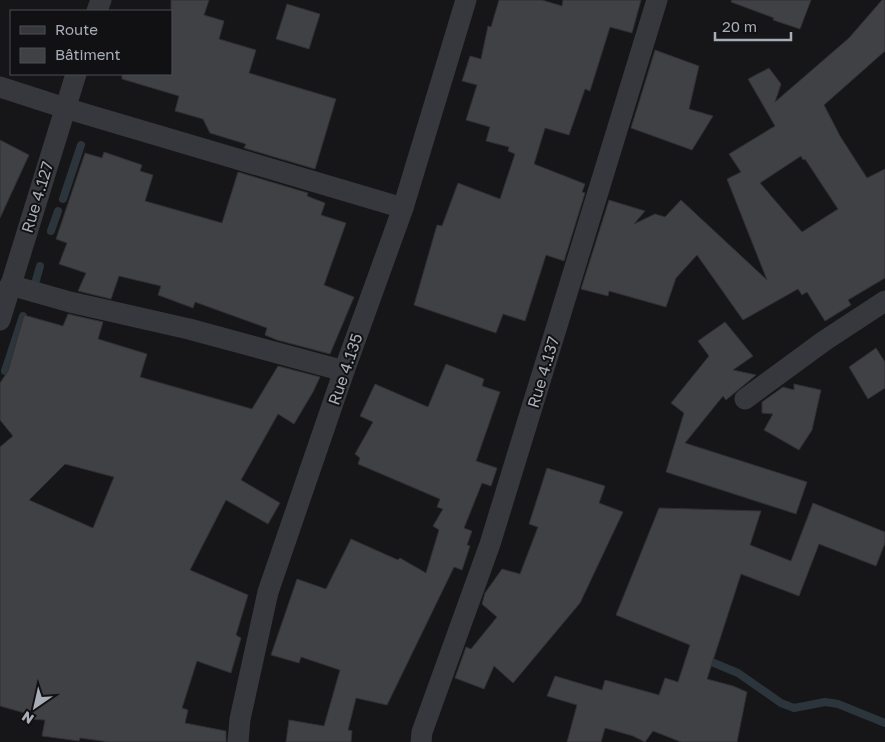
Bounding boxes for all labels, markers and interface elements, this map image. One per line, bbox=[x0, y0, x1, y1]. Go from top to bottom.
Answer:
legend bbox=[10, 10, 172, 75]
scale bar bbox=[715, 10, 791, 42]
text: 20 m bbox=[722, 17, 757, 35]
text: Route bbox=[55, 20, 98, 38]
text: Bâtiment bbox=[55, 45, 120, 63]
street label: Rue 4.127 bbox=[17, 159, 57, 235]
street label: Rue 4.135 bbox=[323, 331, 367, 407]
street label: Rue 4.137 bbox=[523, 334, 563, 410]
north arrow bbox=[10, 682, 60, 732]
text: N bbox=[18, 708, 37, 728]

